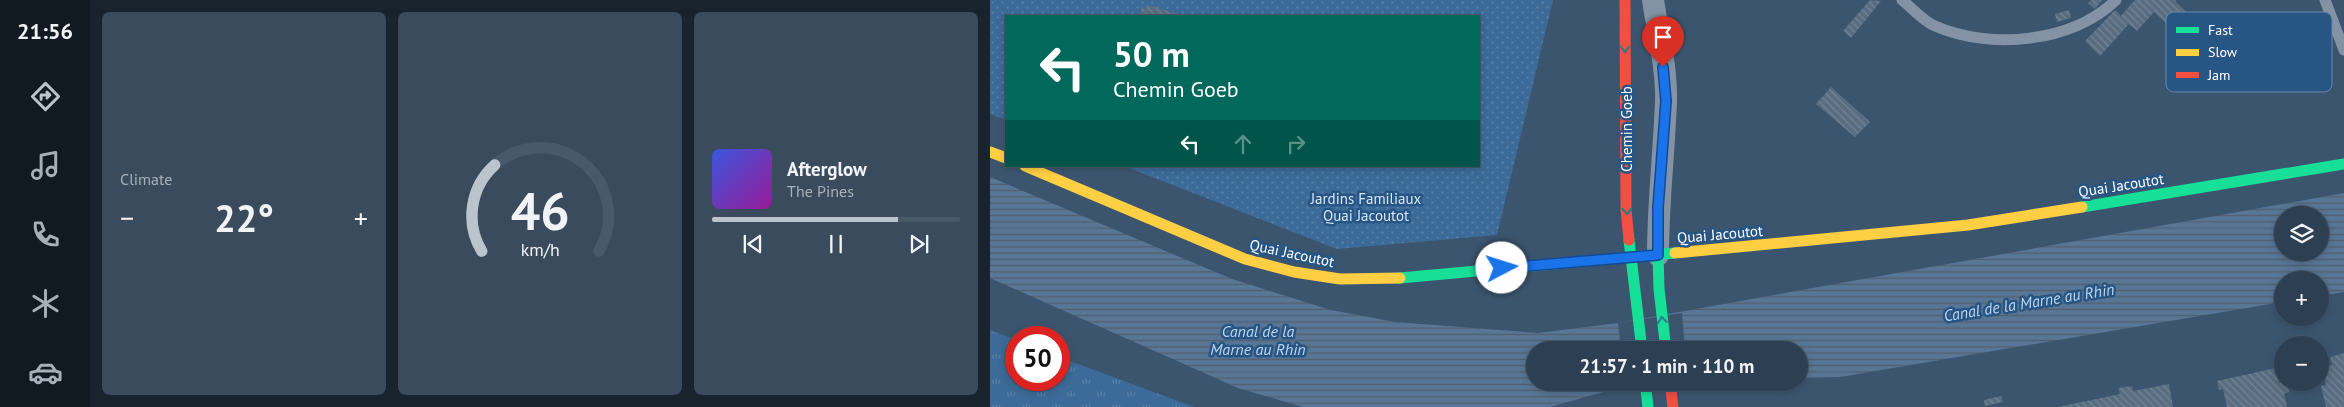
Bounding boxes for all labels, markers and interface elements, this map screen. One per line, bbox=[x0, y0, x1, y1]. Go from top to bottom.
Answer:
legend bbox=[2166, 12, 2332, 92]
pin bbox=[1642, 16, 1684, 67]
text: 21:56 bbox=[17, 17, 73, 45]
text: Fast bbox=[2208, 21, 2233, 39]
icon: arrive bbox=[1649, 23, 1677, 51]
text: 50 m bbox=[1113, 31, 1190, 77]
icon: left bbox=[1030, 35, 1095, 100]
text: Slow bbox=[2208, 43, 2238, 61]
one-way arrow bbox=[1620, 45, 1631, 53]
text: Jam bbox=[2207, 66, 2230, 84]
text: Chemin Goeb bbox=[1113, 75, 1239, 103]
icon: directions bbox=[28, 79, 63, 114]
street label: Chemin Goeb bbox=[1617, 86, 1636, 172]
icon: left bbox=[1176, 130, 1204, 158]
icon: ahead bbox=[1229, 130, 1257, 158]
icon: right bbox=[1282, 130, 1310, 158]
icon: music bbox=[28, 148, 63, 183]
text: Afterglow bbox=[787, 157, 867, 181]
text: Climate bbox=[120, 169, 172, 189]
street label: Quai Jacoutot bbox=[2077, 169, 2165, 201]
text: 46 bbox=[511, 177, 569, 244]
text: The Pines bbox=[787, 181, 854, 201]
park label: Jardins Familiaux Quai Jacoutot bbox=[1310, 189, 1422, 225]
text: 22° bbox=[214, 193, 274, 242]
text: − bbox=[120, 199, 134, 236]
text: + bbox=[354, 199, 368, 236]
map controls bbox=[2274, 206, 2329, 391]
button: layers bbox=[2274, 206, 2329, 261]
one-way arrow bbox=[1621, 207, 1632, 215]
icon: phone bbox=[28, 217, 63, 252]
street label: Quai Jacoutot bbox=[1676, 221, 1764, 247]
icon: previous bbox=[739, 230, 767, 258]
icon: pause bbox=[822, 230, 850, 258]
icon: next bbox=[905, 230, 933, 258]
street label: Quai Jacoutot bbox=[1248, 235, 1336, 271]
text: km/h bbox=[520, 238, 560, 261]
position arrow bbox=[1475, 241, 1527, 293]
button: + bbox=[2274, 271, 2329, 326]
water label: Canal de la Marne au Rhin bbox=[1942, 279, 2116, 325]
icon: climate bbox=[28, 286, 63, 321]
one-way arrow bbox=[1657, 315, 1668, 323]
water label: Canal de la Marne au Rhin bbox=[1210, 321, 1306, 359]
speed limit sign: 50 bbox=[1005, 326, 1070, 391]
button: − bbox=[2274, 336, 2329, 391]
text: 21:57 · 1 min · 110 m bbox=[1580, 354, 1754, 378]
icon: car bbox=[28, 355, 63, 390]

